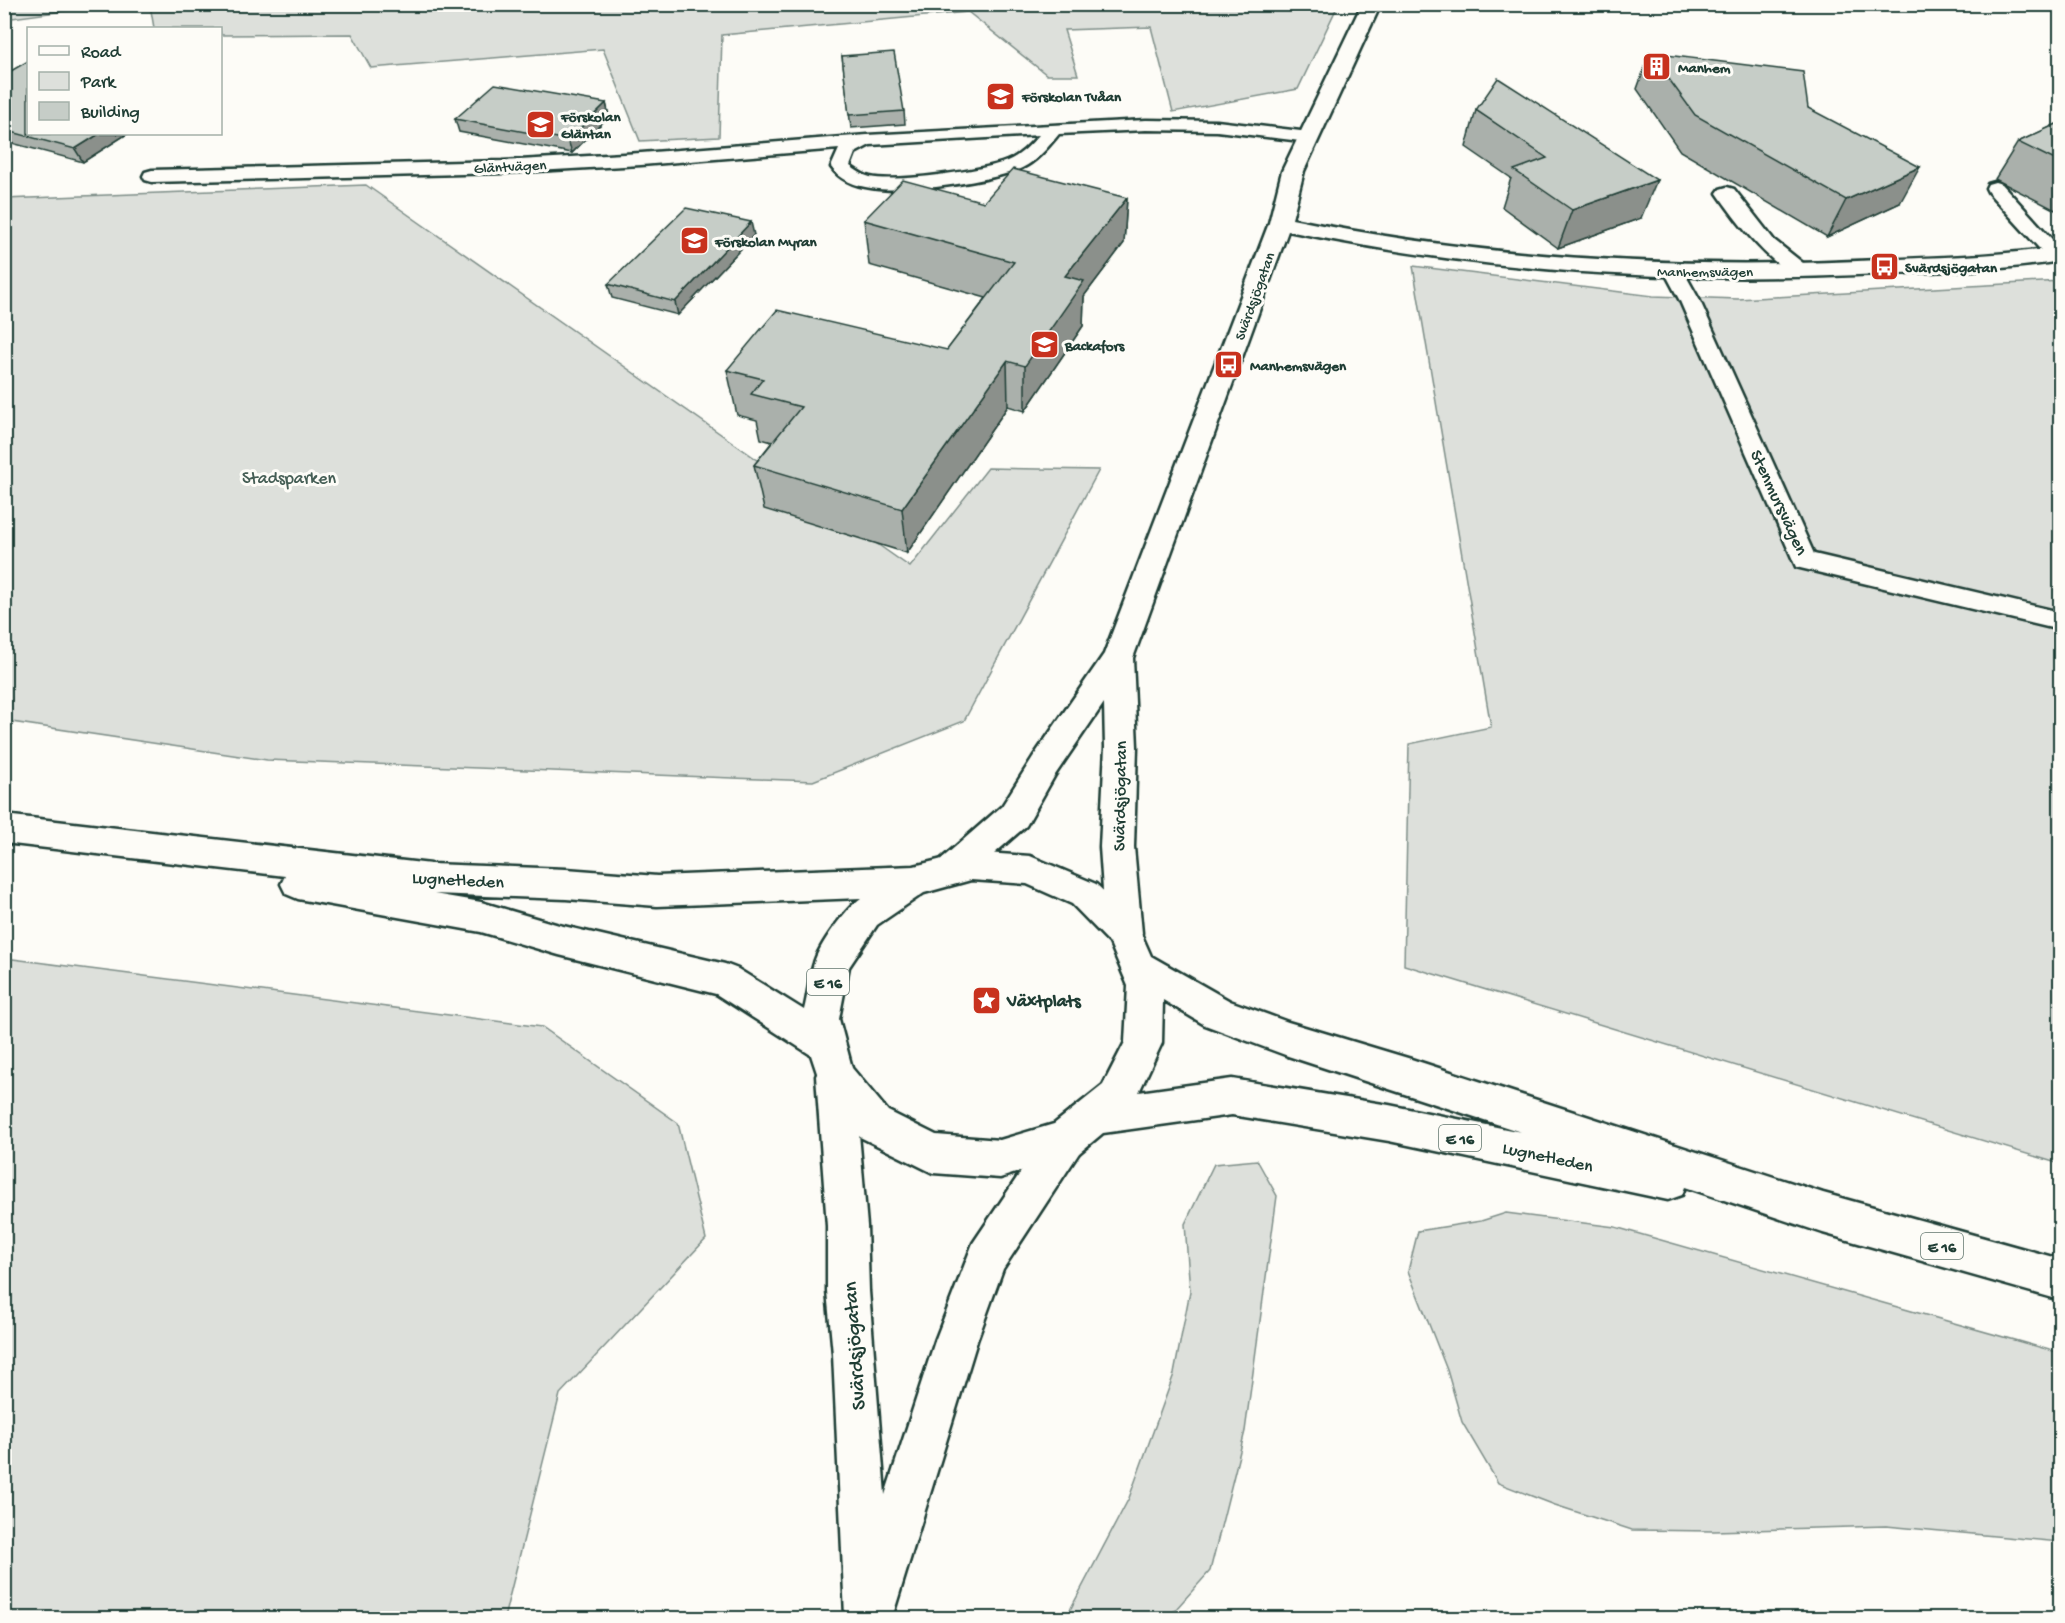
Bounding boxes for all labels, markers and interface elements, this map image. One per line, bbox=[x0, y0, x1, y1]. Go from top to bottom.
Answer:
legend bbox=[27, 27, 222, 135]
text: Road bbox=[81, 43, 122, 64]
building icon: Manhem bbox=[1641, 51, 1673, 83]
place label: Manhem bbox=[1678, 60, 1731, 78]
text: Park bbox=[80, 73, 117, 94]
school or university icon: Förskolan Tvåan bbox=[985, 80, 1017, 112]
place label: Förskolan Tvåan bbox=[1021, 89, 1122, 107]
text: Building bbox=[80, 103, 140, 124]
school or university icon: Förskolan Gläntan bbox=[524, 109, 556, 141]
place label: Förskolan Gläntan bbox=[560, 109, 621, 144]
street label: Gläntvägen bbox=[473, 157, 547, 179]
school or university icon: Förskolan Myran bbox=[678, 225, 710, 257]
place label: Förskolan Myran bbox=[714, 234, 818, 252]
street label: Svärdsjögatan bbox=[1232, 250, 1280, 343]
bus stop icon: Svärdsjögatan bbox=[1868, 251, 1900, 283]
place label: Svärdsjögatan bbox=[1905, 260, 1998, 278]
street label: Manhemsvägen bbox=[1657, 264, 1753, 282]
school or university icon: Backafors bbox=[1028, 329, 1060, 361]
place label: Backafors bbox=[1064, 338, 1126, 356]
bus stop icon: Manhemsvägen bbox=[1213, 349, 1245, 381]
place label: Manhemsvägen bbox=[1250, 358, 1347, 376]
street label: Stenmursvägen bbox=[1744, 447, 1811, 559]
park label: Stadsparken bbox=[242, 469, 336, 490]
street label: Svärdsjögatan bbox=[1110, 740, 1133, 851]
street label: Lugnetleden bbox=[411, 869, 505, 894]
road number: E 16 bbox=[807, 969, 849, 995]
place icon: Växtplats bbox=[970, 984, 1002, 1016]
place label: Växtplats bbox=[1006, 992, 1082, 1013]
road number: E 16 bbox=[1439, 1125, 1481, 1151]
street label: Lugnetleden bbox=[1500, 1139, 1595, 1178]
road number: E 16 bbox=[1921, 1233, 1963, 1259]
street label: Svärdsjögatan bbox=[840, 1281, 873, 1411]

